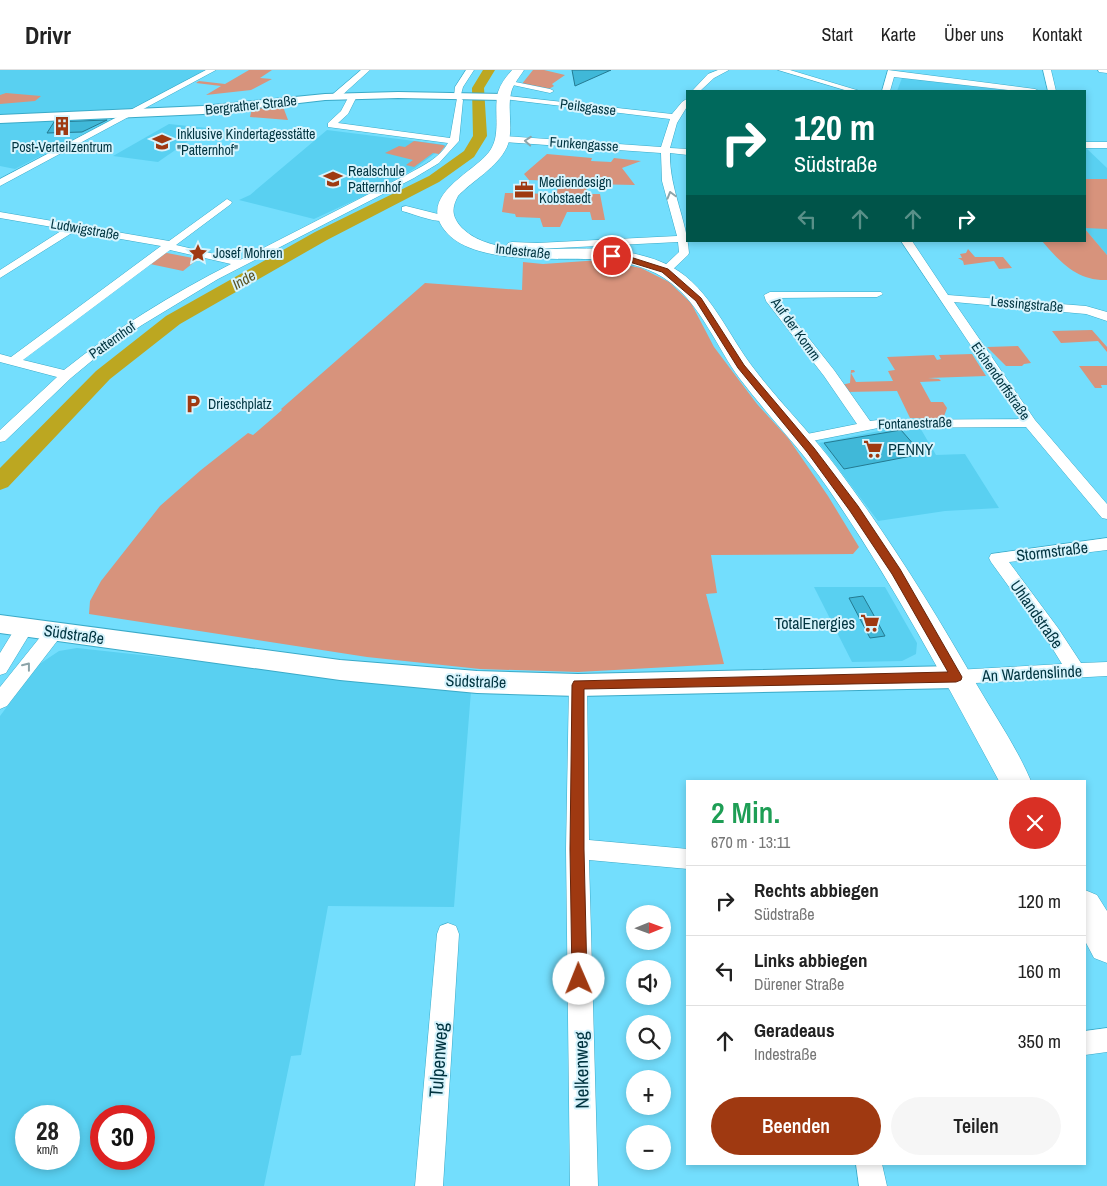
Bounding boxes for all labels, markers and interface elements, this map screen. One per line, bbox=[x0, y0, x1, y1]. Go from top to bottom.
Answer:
text: Drivr bbox=[25, 19, 71, 51]
text: Start bbox=[822, 22, 853, 47]
text: Karte bbox=[881, 22, 916, 47]
text: Über uns bbox=[944, 22, 1004, 47]
text: Kontakt bbox=[1032, 22, 1082, 47]
street label: Bergrather Straße bbox=[204, 91, 298, 119]
street label: Peilsgasse bbox=[559, 95, 617, 119]
text: 120 m bbox=[794, 104, 875, 151]
icon: right bbox=[711, 110, 776, 175]
building icon: Post-Verteilzentrum bbox=[51, 115, 73, 137]
place label: Inklusive Kindertagesstätte "Patternhof" bbox=[177, 125, 316, 159]
school or university icon: Inklusive Kindertagesstätte "Patternhof" bbox=[151, 131, 173, 153]
street label: Funkengasse bbox=[549, 133, 619, 155]
one-way arrow bbox=[524, 135, 532, 146]
place label: Post-Verteilzentrum bbox=[12, 138, 112, 156]
text: Südstraße bbox=[794, 149, 877, 179]
place label: Realschule Patternhof bbox=[348, 162, 405, 196]
school or university icon: Realschule Patternhof bbox=[322, 168, 344, 190]
place label: Mediendesign Kobstaedt bbox=[539, 173, 612, 207]
office icon: Mediendesign Kobstaedt bbox=[513, 179, 535, 201]
one-way arrow bbox=[666, 192, 676, 200]
icon: left bbox=[793, 205, 821, 233]
icon: ahead bbox=[846, 205, 874, 233]
icon: ahead bbox=[899, 205, 927, 233]
icon: right bbox=[952, 205, 980, 233]
street label: Ludwigstraße bbox=[49, 214, 121, 244]
pin bbox=[591, 235, 633, 277]
street label: Indestraße bbox=[495, 239, 551, 263]
place icon: Josef Mohren bbox=[187, 242, 209, 264]
icon: arrive bbox=[598, 242, 626, 270]
place label: Josef Mohren bbox=[213, 244, 283, 262]
water label: Inde bbox=[228, 264, 259, 295]
street label: Lessingstraße bbox=[990, 292, 1064, 316]
street label: Auf der Komm bbox=[767, 293, 825, 364]
street label: Patternhof bbox=[85, 317, 140, 363]
street label: Eichendorffstraße bbox=[968, 339, 1034, 423]
parking icon: Drieschplatz bbox=[182, 393, 204, 415]
place label: Drieschplatz bbox=[208, 395, 272, 413]
street label: Fontanestraße bbox=[878, 413, 952, 433]
supermarket icon: PENNY bbox=[862, 438, 884, 460]
place label: PENNY bbox=[888, 438, 933, 460]
street label: Stormstraße bbox=[1015, 536, 1089, 566]
street label: Uhlandstraße bbox=[1005, 575, 1069, 653]
place label: TotalEnergies bbox=[775, 612, 855, 634]
supermarket icon: TotalEnergies bbox=[859, 612, 881, 634]
street label: Südstraße bbox=[42, 619, 106, 649]
street label: An Wardenslinde bbox=[980, 659, 1083, 687]
one-way arrow bbox=[22, 663, 30, 672]
street label: Südstraße bbox=[445, 669, 507, 693]
text: 2 Min. bbox=[711, 792, 780, 832]
button: close bbox=[1009, 797, 1061, 849]
text: 670 m · 13:11 bbox=[711, 831, 790, 853]
text: Rechts abbiegen bbox=[754, 877, 879, 903]
icon: right bbox=[711, 887, 739, 915]
text: 120 m bbox=[1018, 888, 1061, 914]
text: Südstraße bbox=[754, 903, 815, 925]
north arrow bbox=[626, 905, 671, 950]
map controls bbox=[626, 905, 671, 1170]
text: Links abbiegen bbox=[754, 947, 867, 973]
position arrow bbox=[552, 952, 604, 1004]
icon: left bbox=[711, 957, 739, 985]
text: 160 m bbox=[1018, 958, 1061, 984]
button: sound bbox=[626, 960, 671, 1005]
text: Dürener Straße bbox=[754, 973, 844, 995]
button: search bbox=[626, 1015, 671, 1060]
text: Geradeaus bbox=[754, 1017, 835, 1043]
street label: Tulpenweg bbox=[422, 1021, 454, 1098]
icon: ahead bbox=[711, 1027, 739, 1055]
text: 350 m bbox=[1018, 1028, 1061, 1054]
street label: Nelkenweg bbox=[567, 1031, 595, 1109]
text: Indestraße bbox=[754, 1043, 817, 1065]
button: + bbox=[626, 1070, 671, 1115]
button: Beenden bbox=[711, 1097, 881, 1155]
button: Teilen bbox=[891, 1097, 1061, 1155]
speed limit sign: 30 bbox=[90, 1105, 155, 1170]
text: 28 bbox=[36, 1114, 59, 1148]
button: − bbox=[626, 1125, 671, 1170]
text: km/h bbox=[37, 1142, 58, 1158]

